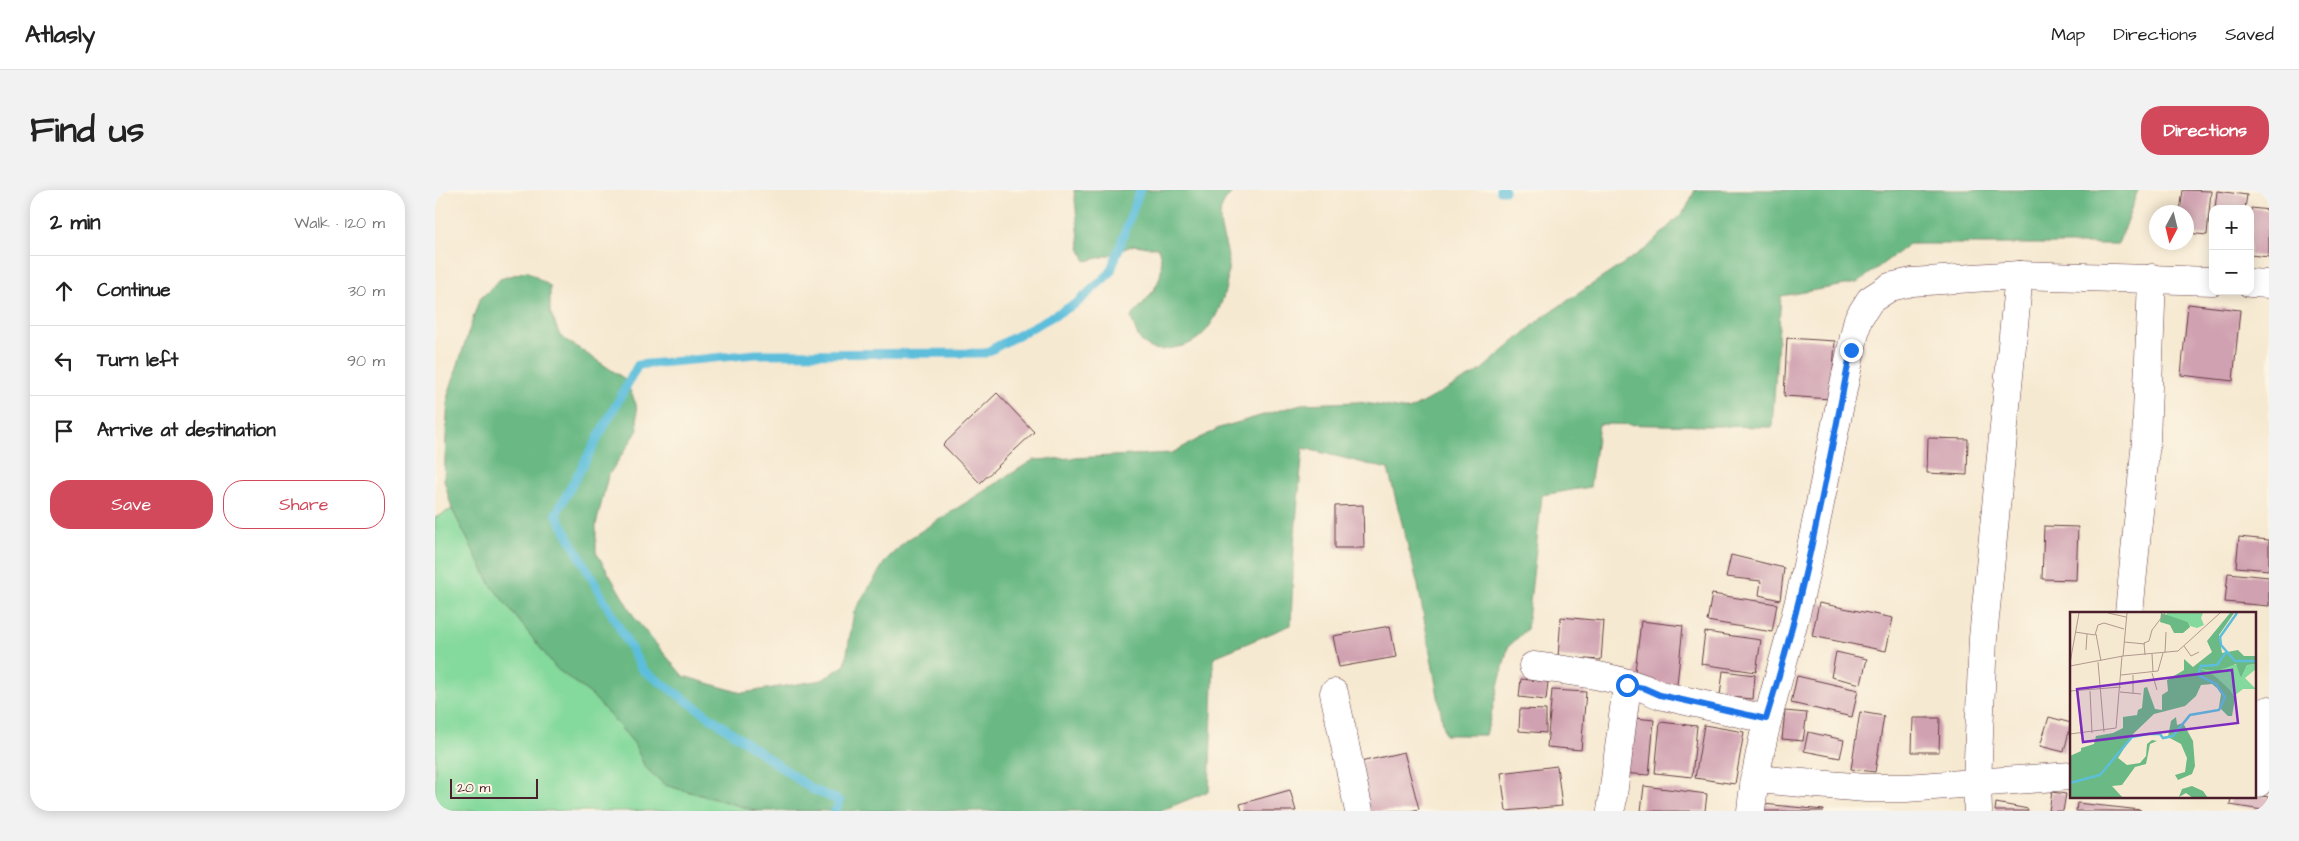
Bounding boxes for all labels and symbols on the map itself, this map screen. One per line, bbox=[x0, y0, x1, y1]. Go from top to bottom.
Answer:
north arrow bbox=[2149, 205, 2194, 250]
route end bbox=[1840, 339, 1863, 362]
inset map bbox=[2070, 612, 2257, 798]
route start bbox=[1616, 674, 1639, 697]
scale bar bbox=[450, 776, 537, 799]

